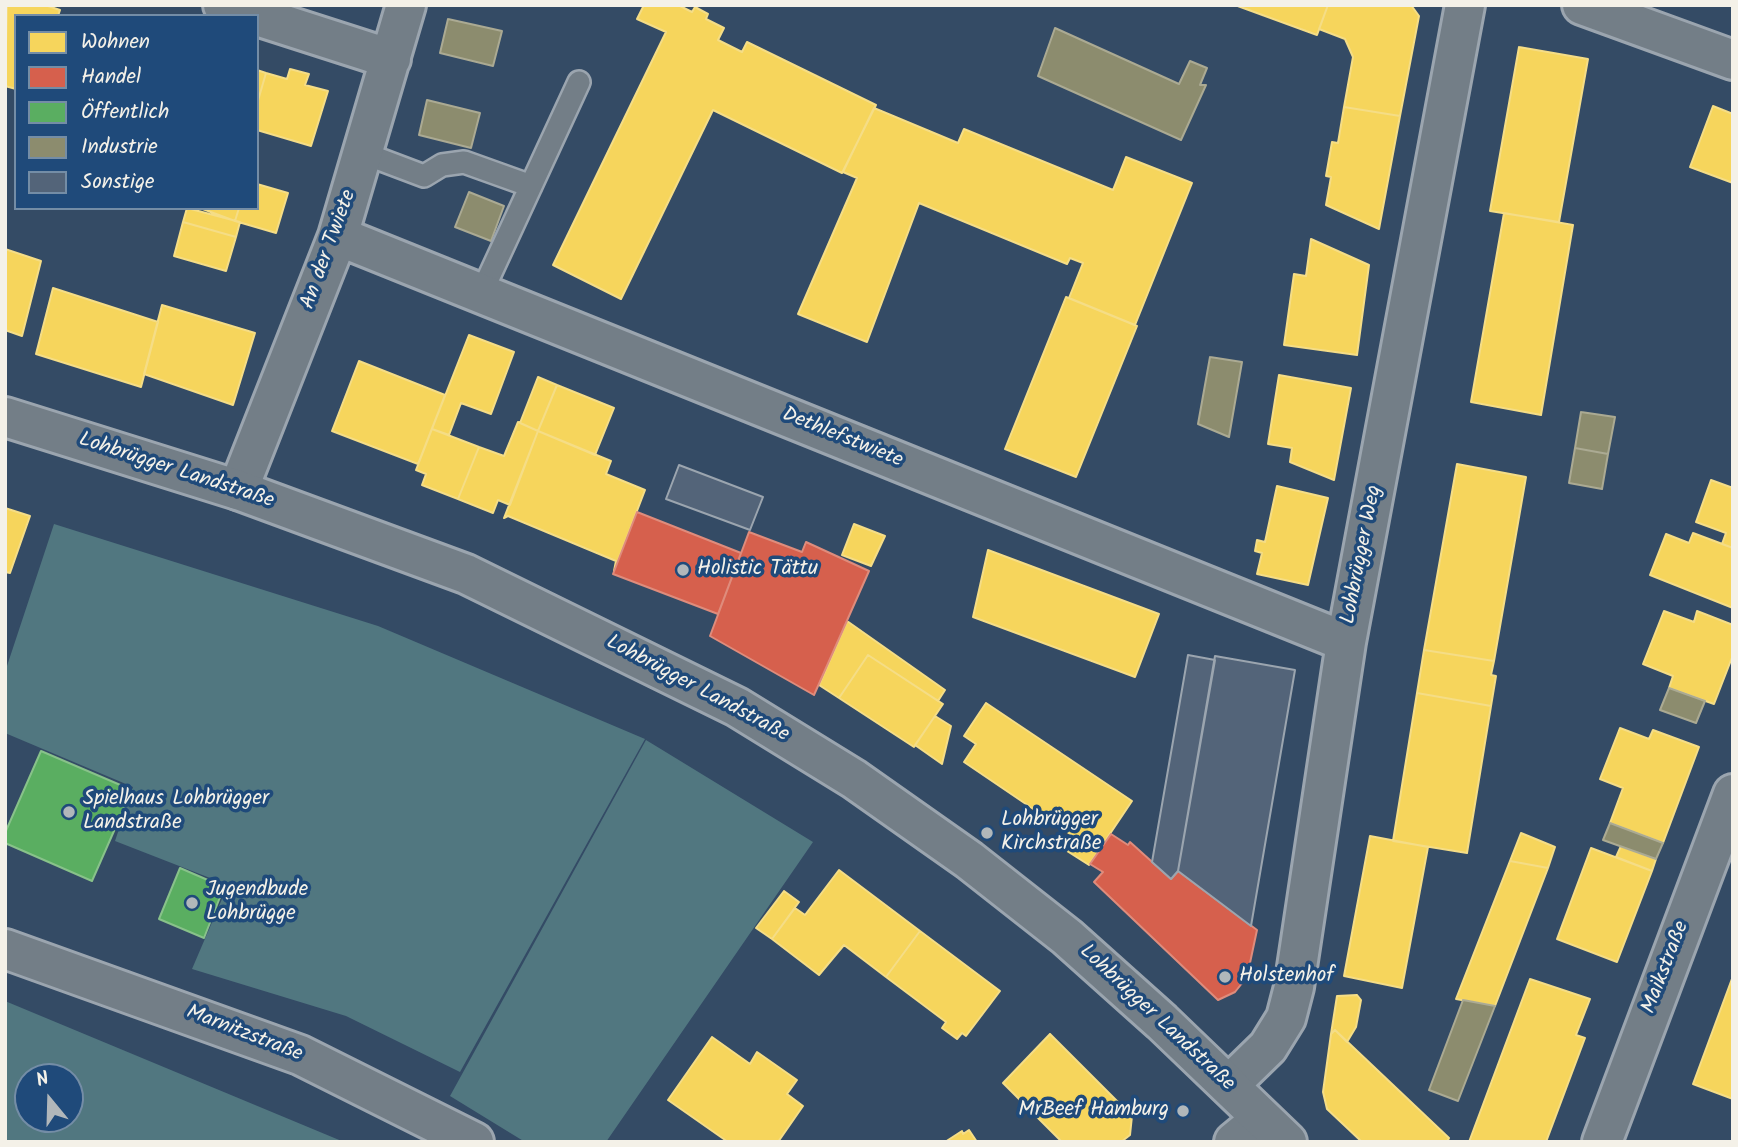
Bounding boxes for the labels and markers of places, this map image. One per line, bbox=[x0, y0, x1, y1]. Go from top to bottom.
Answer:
place label: Holistic Tättu bbox=[697, 557, 818, 583]
marker: Holistic Tättu bbox=[675, 562, 691, 578]
place label: Spielhaus Lohbrügger Landstraße bbox=[83, 787, 269, 837]
marker: Spielhaus Lohbrügger Landstraße bbox=[61, 804, 77, 820]
place label: Lohbrügger Kirchstraße bbox=[1001, 808, 1102, 858]
marker: Lohbrügger Kirchstraße bbox=[979, 825, 995, 841]
place label: Jugendbude Lohbrügge bbox=[206, 878, 308, 928]
marker: Jugendbude Lohbrügge bbox=[184, 895, 200, 911]
place label: Holstenhof bbox=[1239, 964, 1334, 990]
marker: Holstenhof bbox=[1217, 969, 1233, 985]
place label: MrBeef Hamburg bbox=[1018, 1098, 1169, 1124]
marker: MrBeef Hamburg bbox=[1175, 1103, 1191, 1119]

